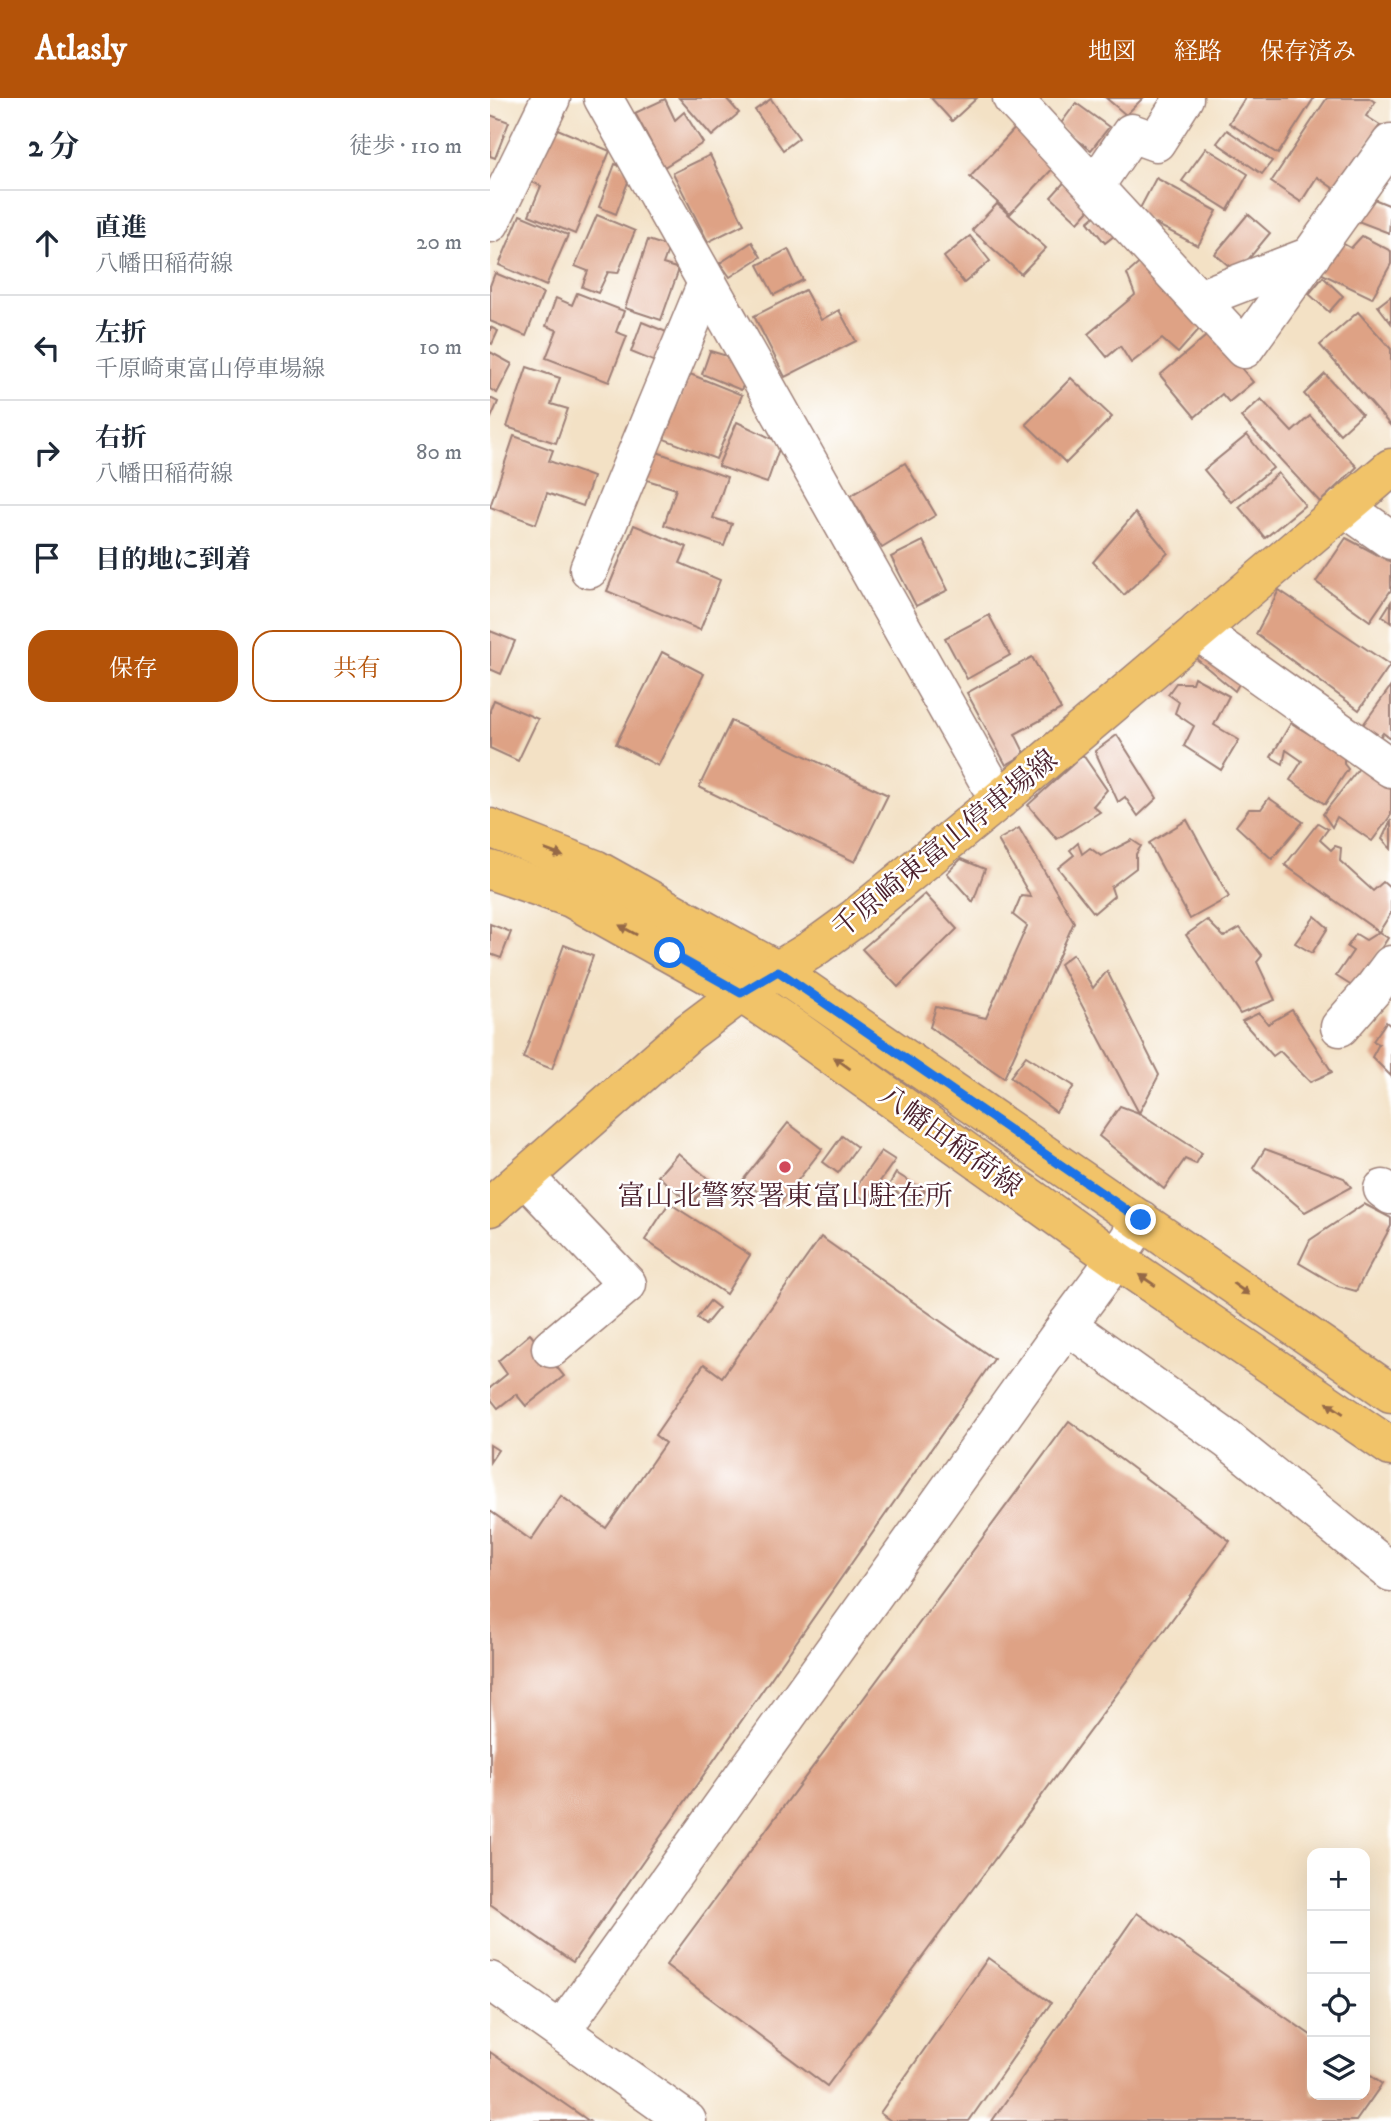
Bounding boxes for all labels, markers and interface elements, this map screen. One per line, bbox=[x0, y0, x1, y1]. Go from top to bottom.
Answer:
text: Atlasly bbox=[35, 29, 127, 70]
text: 地図 bbox=[1088, 37, 1136, 67]
text: 経路 bbox=[1174, 37, 1222, 67]
text: 保存済み bbox=[1260, 37, 1356, 67]
text: 2 分 bbox=[28, 129, 79, 166]
text: 徒歩 · 110 m bbox=[349, 132, 462, 161]
text: 直進 bbox=[95, 212, 147, 245]
icon: ahead bbox=[28, 224, 66, 262]
text: 20 m bbox=[416, 228, 462, 257]
text: 八幡田稲荷線 bbox=[95, 250, 233, 279]
text: 左折 bbox=[95, 317, 147, 350]
icon: left bbox=[28, 329, 66, 367]
text: 10 m bbox=[419, 333, 462, 362]
text: 千原崎東富山停車場線 bbox=[95, 355, 325, 384]
text: 右折 bbox=[95, 422, 147, 455]
icon: right bbox=[28, 434, 66, 472]
text: 80 m bbox=[416, 438, 462, 467]
text: 八幡田稲荷線 bbox=[95, 460, 233, 489]
icon: arrive bbox=[28, 539, 66, 577]
text: 目的地に到着 bbox=[95, 544, 251, 577]
button: 保存 bbox=[28, 630, 238, 702]
button: 共有 bbox=[252, 630, 462, 702]
street label: 千原崎東富山停車場線 bbox=[825, 742, 1065, 946]
one-way arrow bbox=[543, 847, 564, 858]
one-way arrow bbox=[618, 924, 638, 936]
route start bbox=[654, 937, 685, 968]
one-way arrow bbox=[833, 1056, 851, 1070]
street label: 八幡田稲荷線 bbox=[872, 1078, 1028, 1205]
marker: 富山北警察署東富山駐在所 bbox=[777, 1159, 793, 1175]
place label: 富山北警察署東富山駐在所 bbox=[617, 1179, 953, 1214]
route end bbox=[1125, 1204, 1156, 1235]
one-way arrow bbox=[1138, 1273, 1156, 1287]
one-way arrow bbox=[1232, 1282, 1250, 1296]
one-way arrow bbox=[1325, 1402, 1345, 1415]
map controls bbox=[1307, 1848, 1370, 2100]
button: + bbox=[1307, 1848, 1370, 1911]
button: − bbox=[1307, 1911, 1370, 1974]
button: locate bbox=[1307, 1974, 1370, 2037]
button: layers bbox=[1307, 2037, 1370, 2100]

